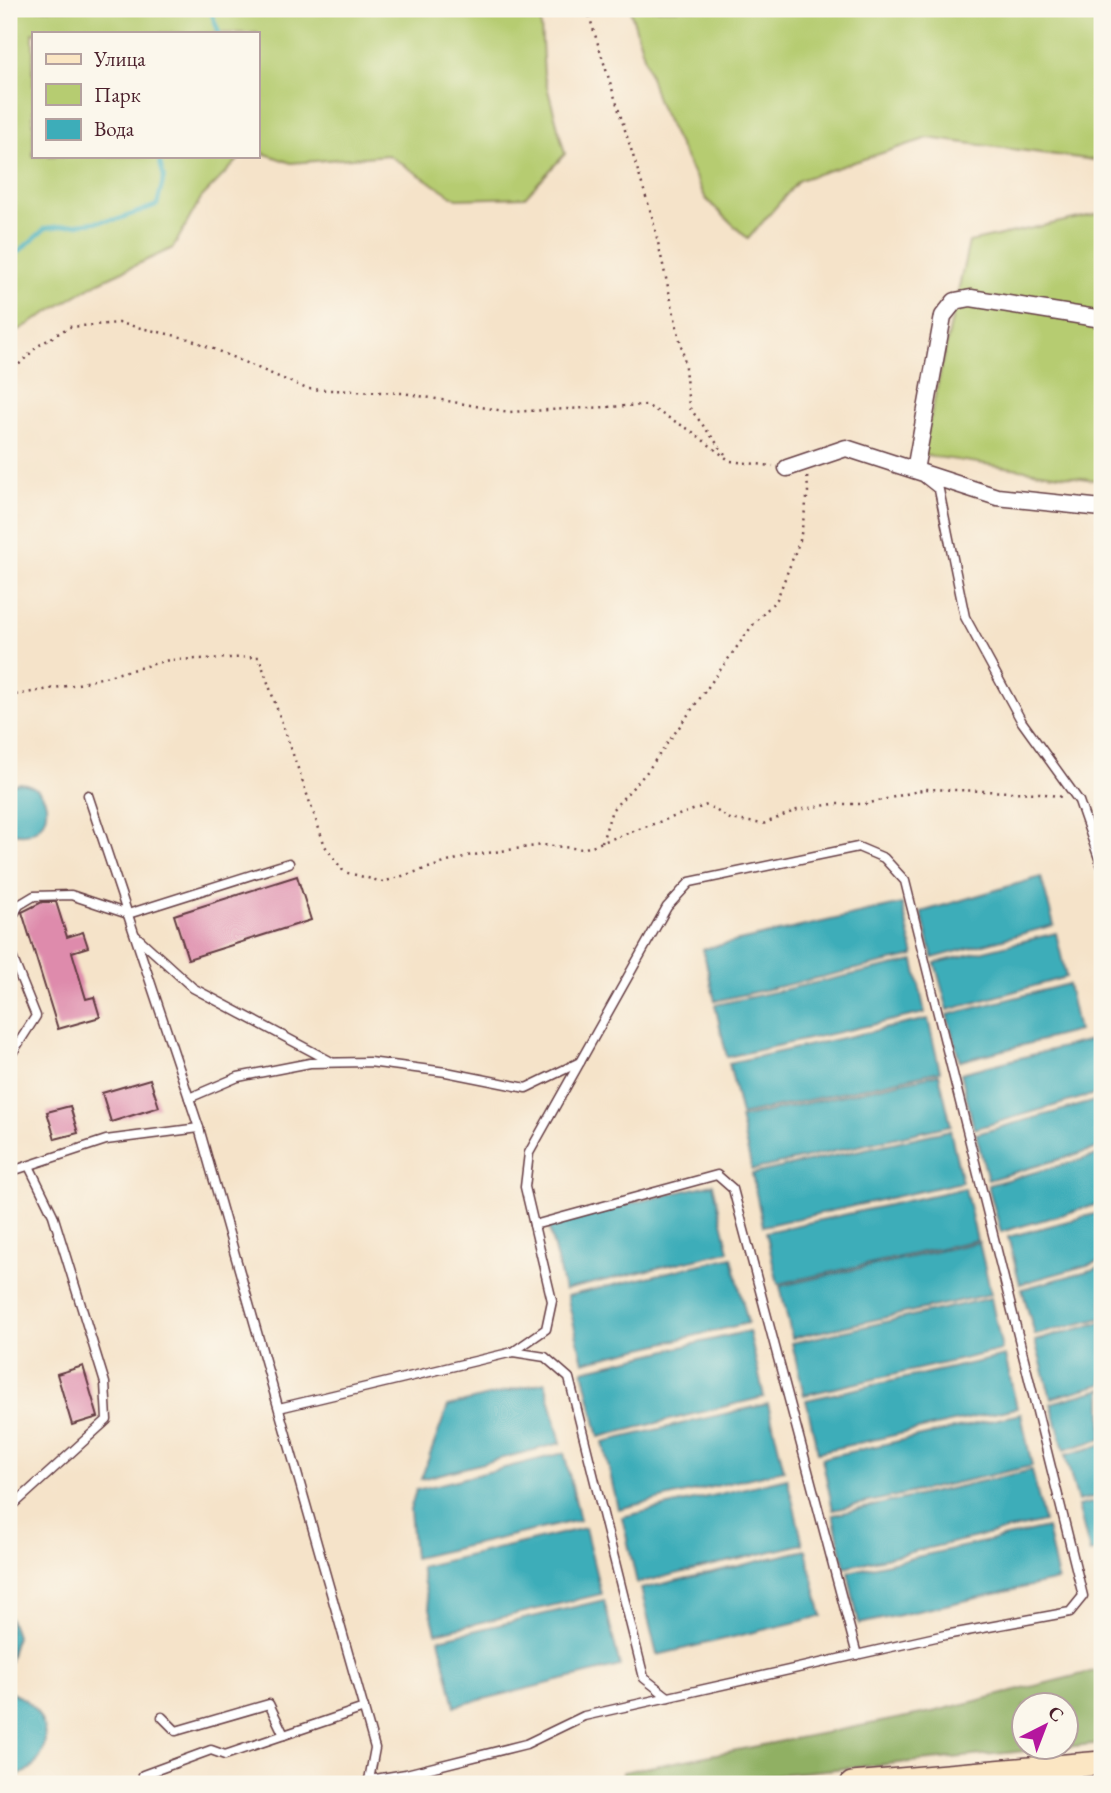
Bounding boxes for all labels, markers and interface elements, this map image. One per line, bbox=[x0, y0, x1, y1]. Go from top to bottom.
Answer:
legend bbox=[32, 32, 259, 158]
text: Улица bbox=[93, 45, 146, 72]
text: Парк bbox=[94, 81, 141, 108]
text: Вода bbox=[94, 115, 135, 142]
north arrow bbox=[1010, 1692, 1080, 1762]
text: С bbox=[1043, 1700, 1069, 1728]

